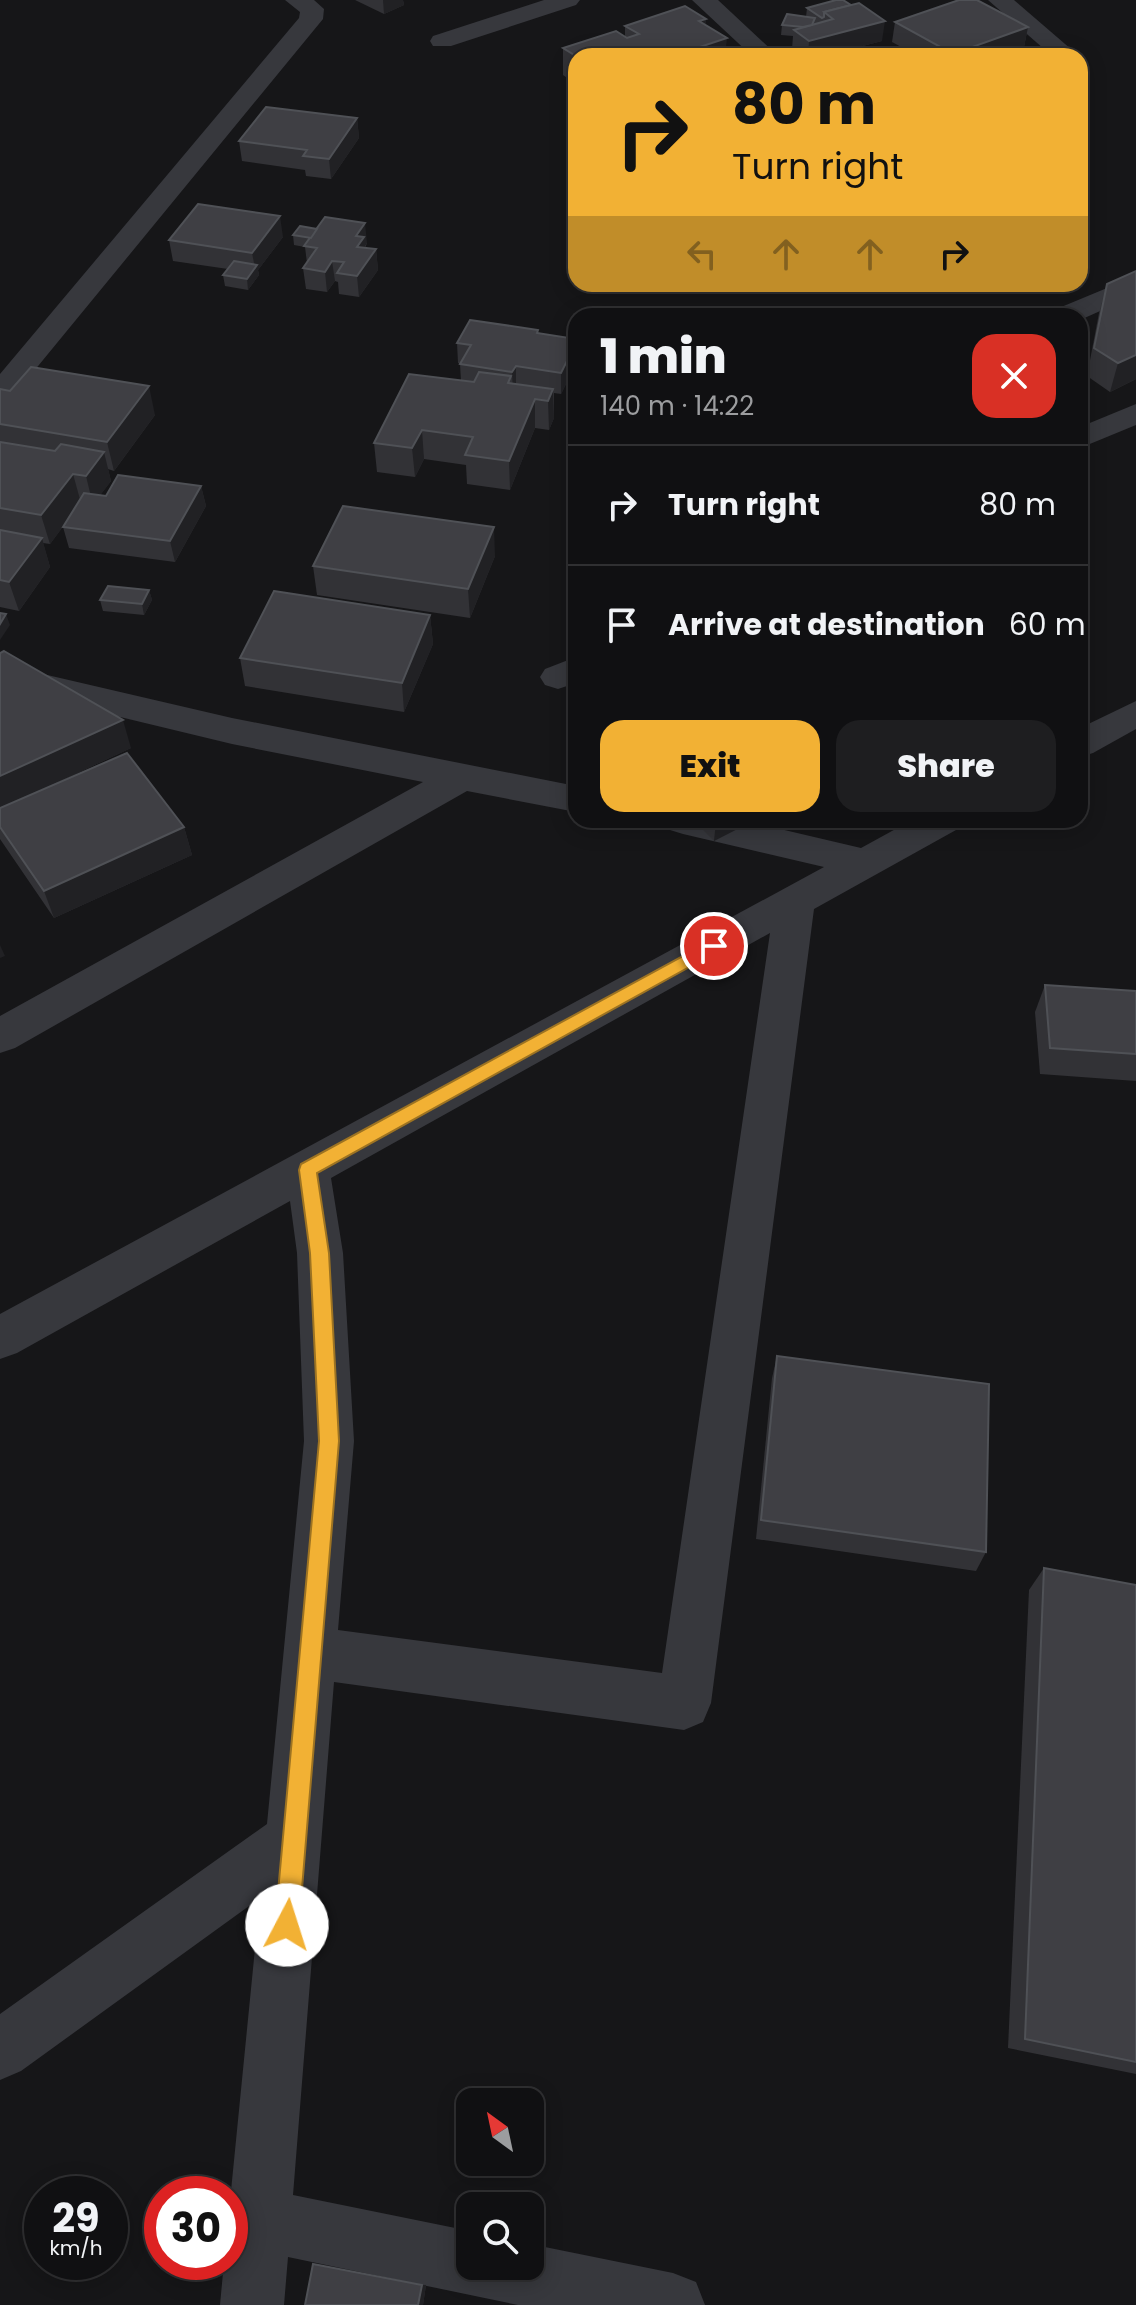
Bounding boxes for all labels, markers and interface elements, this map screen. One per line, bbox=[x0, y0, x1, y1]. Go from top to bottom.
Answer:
text: 80 m bbox=[732, 65, 876, 144]
icon: right bbox=[600, 80, 704, 184]
text: Turn right bbox=[732, 141, 903, 192]
icon: left bbox=[680, 232, 724, 276]
icon: ahead bbox=[764, 232, 808, 276]
icon: ahead bbox=[848, 232, 892, 276]
icon: right bbox=[932, 232, 976, 276]
text: 1 min bbox=[600, 323, 727, 390]
button: close bbox=[972, 334, 1056, 418]
text: 140 m · 14:22 bbox=[600, 388, 754, 424]
icon: right bbox=[600, 483, 644, 527]
text: Turn right bbox=[668, 483, 820, 526]
text: 80 m bbox=[979, 483, 1056, 526]
icon: arrive bbox=[600, 603, 644, 647]
text: Arrive at destination bbox=[668, 603, 985, 646]
text: 60 m bbox=[1009, 603, 1086, 646]
button: Exit bbox=[600, 720, 820, 812]
button: Share bbox=[836, 720, 1056, 812]
pin bbox=[680, 912, 748, 980]
icon: arrive bbox=[692, 924, 736, 968]
position arrow bbox=[245, 1883, 329, 1967]
north arrow bbox=[456, 2088, 544, 2176]
map controls bbox=[456, 2088, 544, 2280]
speed limit sign: 30 bbox=[144, 2176, 248, 2280]
text: 29 bbox=[52, 2190, 100, 2246]
button: search bbox=[456, 2192, 544, 2280]
text: km/h bbox=[49, 2234, 103, 2262]

